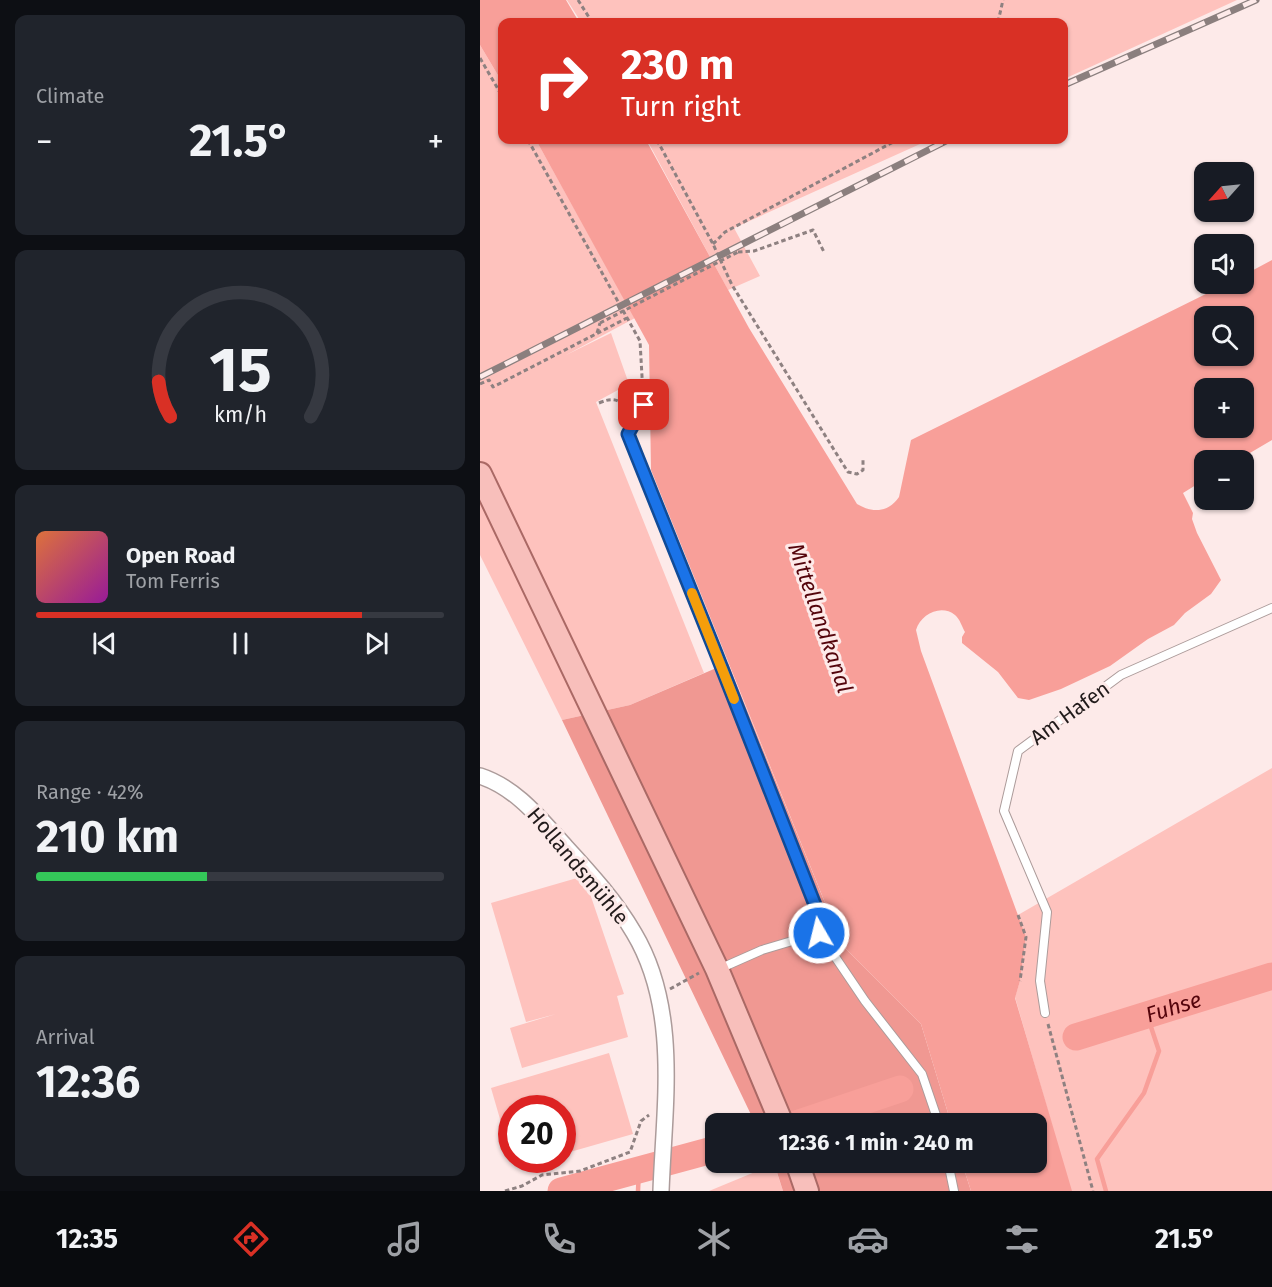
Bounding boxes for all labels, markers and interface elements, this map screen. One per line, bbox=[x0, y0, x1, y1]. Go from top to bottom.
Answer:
text: 230 m bbox=[621, 40, 734, 90]
icon: right bbox=[522, 42, 600, 120]
text: Climate bbox=[36, 84, 104, 108]
text: Turn right bbox=[621, 91, 741, 123]
text: 21.5° bbox=[189, 114, 291, 168]
text: − bbox=[36, 122, 53, 162]
text: + bbox=[428, 122, 444, 162]
north arrow bbox=[1194, 162, 1254, 222]
map controls bbox=[1194, 162, 1254, 510]
button: sound bbox=[1194, 234, 1254, 294]
button: search bbox=[1194, 306, 1254, 366]
text: 15 bbox=[209, 333, 271, 408]
button: + bbox=[1194, 378, 1254, 438]
pin bbox=[618, 379, 669, 430]
icon: arrive bbox=[627, 388, 660, 421]
text: km/h bbox=[213, 403, 267, 429]
button: − bbox=[1194, 450, 1254, 510]
water label: Mittellandkanal bbox=[782, 540, 859, 697]
text: Open Road bbox=[126, 542, 236, 569]
text: Tom Ferris bbox=[126, 569, 220, 593]
icon: previous bbox=[88, 627, 121, 660]
icon: pause bbox=[224, 627, 257, 660]
icon: next bbox=[360, 627, 393, 660]
street label: Am Hafen bbox=[1025, 675, 1115, 751]
text: Range · 42% bbox=[36, 780, 144, 804]
street label: Hollandsmühle bbox=[521, 802, 635, 930]
text: 210 km bbox=[36, 810, 179, 864]
position arrow bbox=[787, 901, 851, 965]
water label: Fuhse bbox=[1142, 986, 1205, 1029]
text: Arrival bbox=[36, 1025, 95, 1049]
text: 12:36 bbox=[36, 1055, 140, 1109]
speed limit sign: 20 bbox=[498, 1095, 576, 1173]
text: 12:36 · 1 min · 240 m bbox=[778, 1129, 974, 1156]
icon: directions bbox=[230, 1218, 272, 1260]
icon: music bbox=[384, 1218, 426, 1260]
icon: phone bbox=[538, 1218, 580, 1260]
icon: climate bbox=[693, 1218, 735, 1260]
icon: car bbox=[847, 1218, 889, 1260]
icon: filters bbox=[1001, 1218, 1043, 1260]
text: 12:35 bbox=[56, 1223, 118, 1255]
text: 21.5° bbox=[1155, 1223, 1216, 1255]

